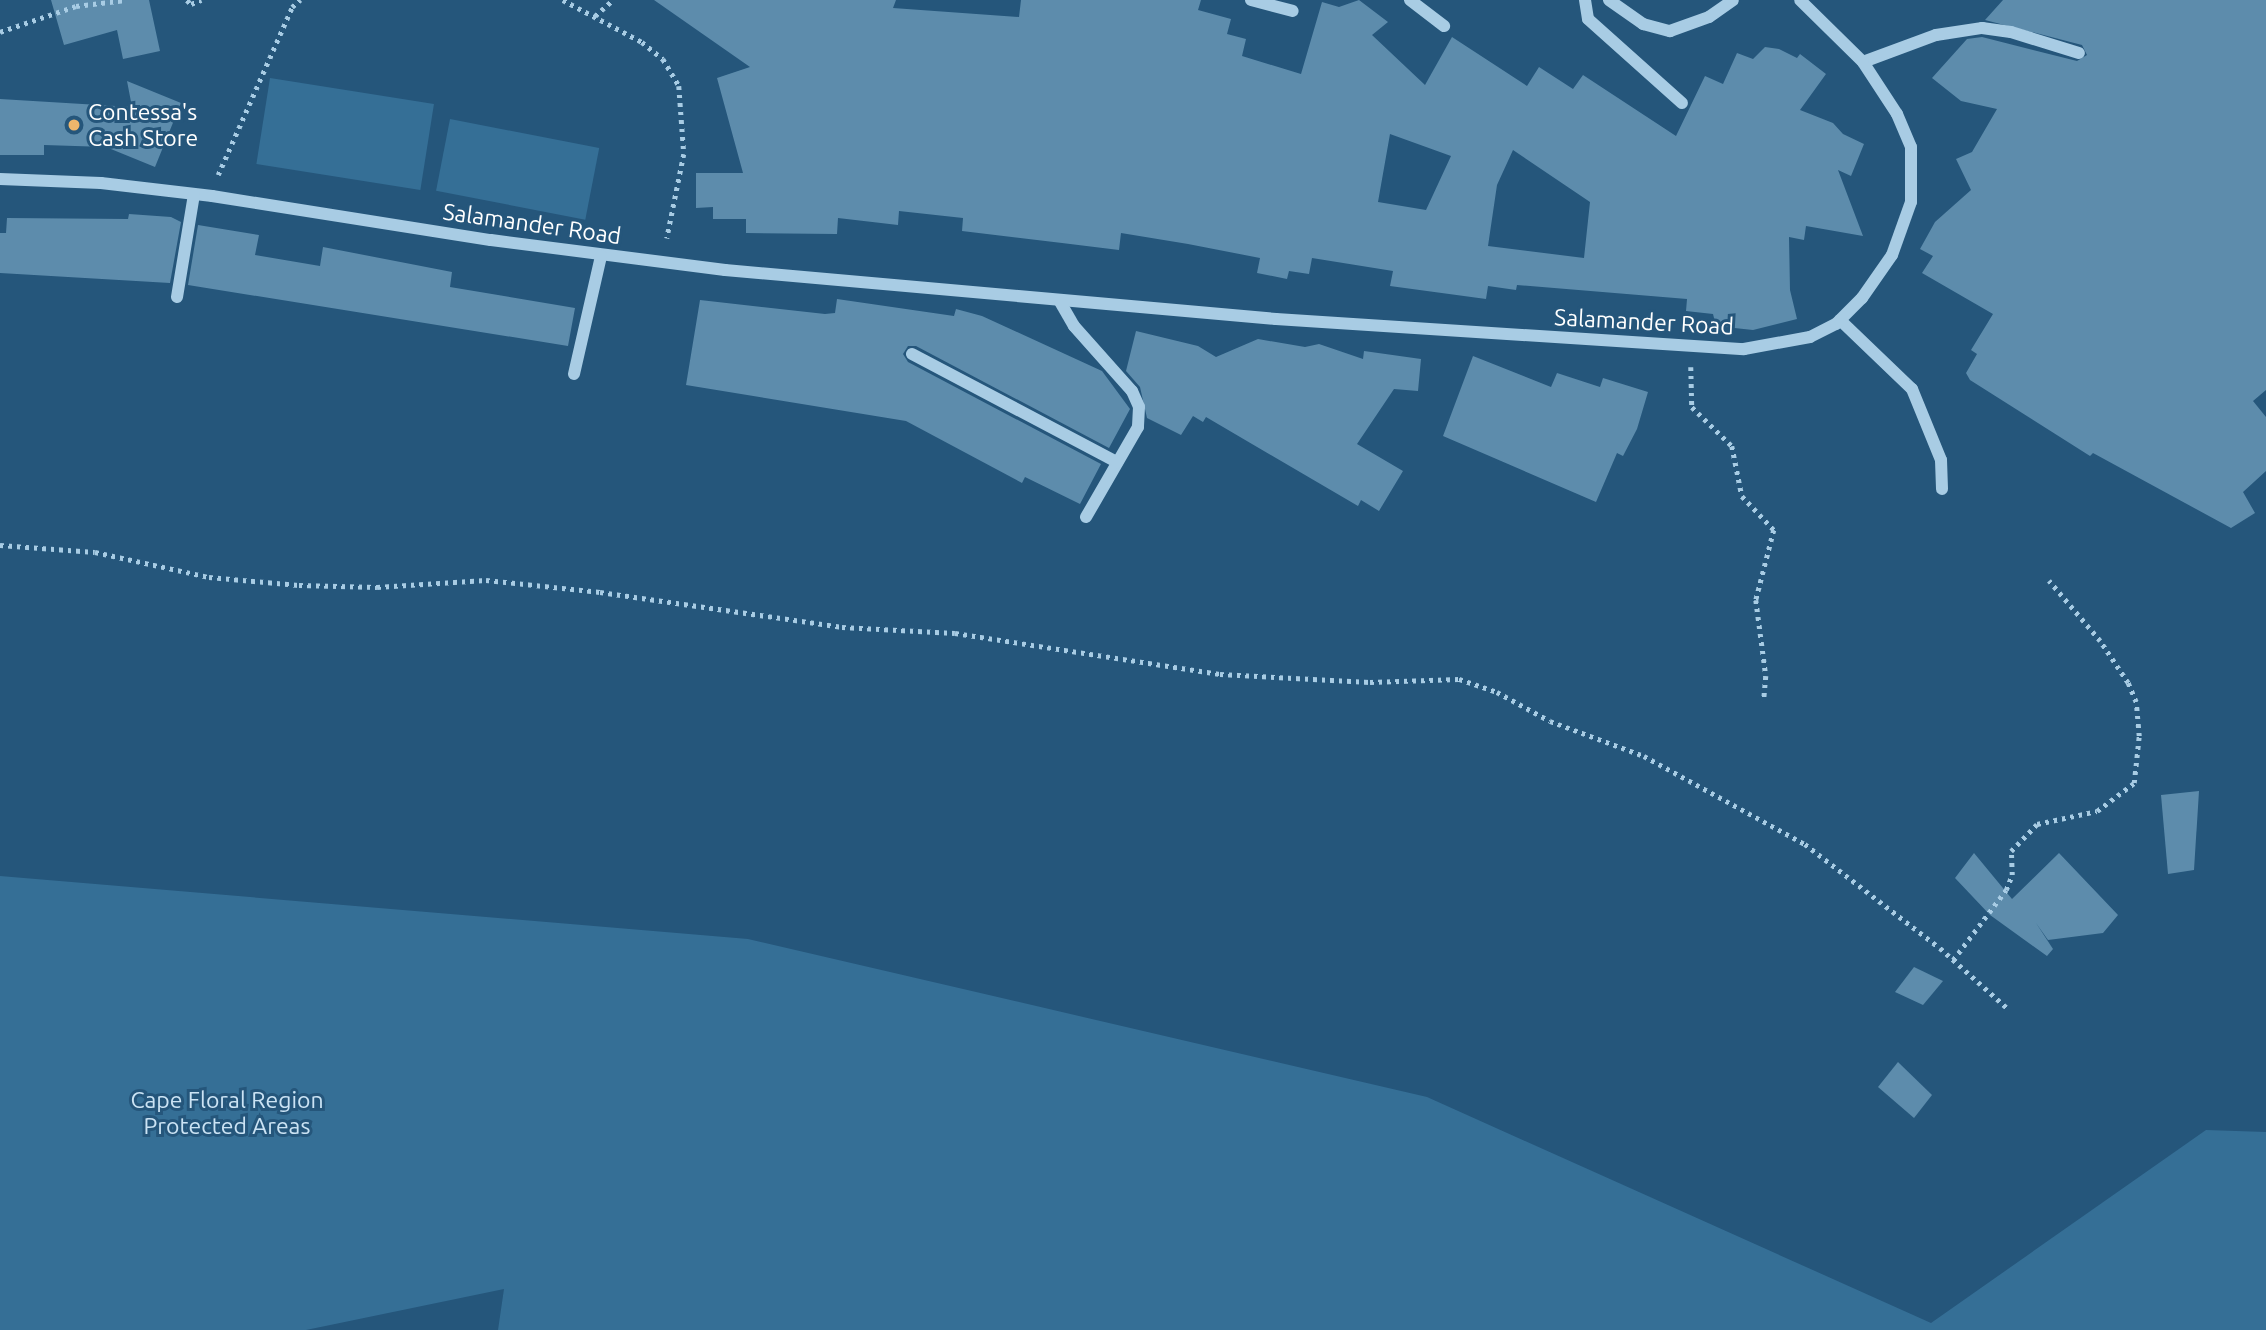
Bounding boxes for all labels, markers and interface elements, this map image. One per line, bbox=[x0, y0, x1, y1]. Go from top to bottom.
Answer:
place label: Contessa's Cash Store bbox=[88, 98, 198, 152]
marker: Contessa's Cash Store bbox=[66, 117, 82, 133]
street label: Salamander Road bbox=[441, 198, 623, 250]
street label: Salamander Road bbox=[1554, 304, 1734, 340]
park label: Cape Floral Region Protected Areas bbox=[130, 1086, 324, 1140]

